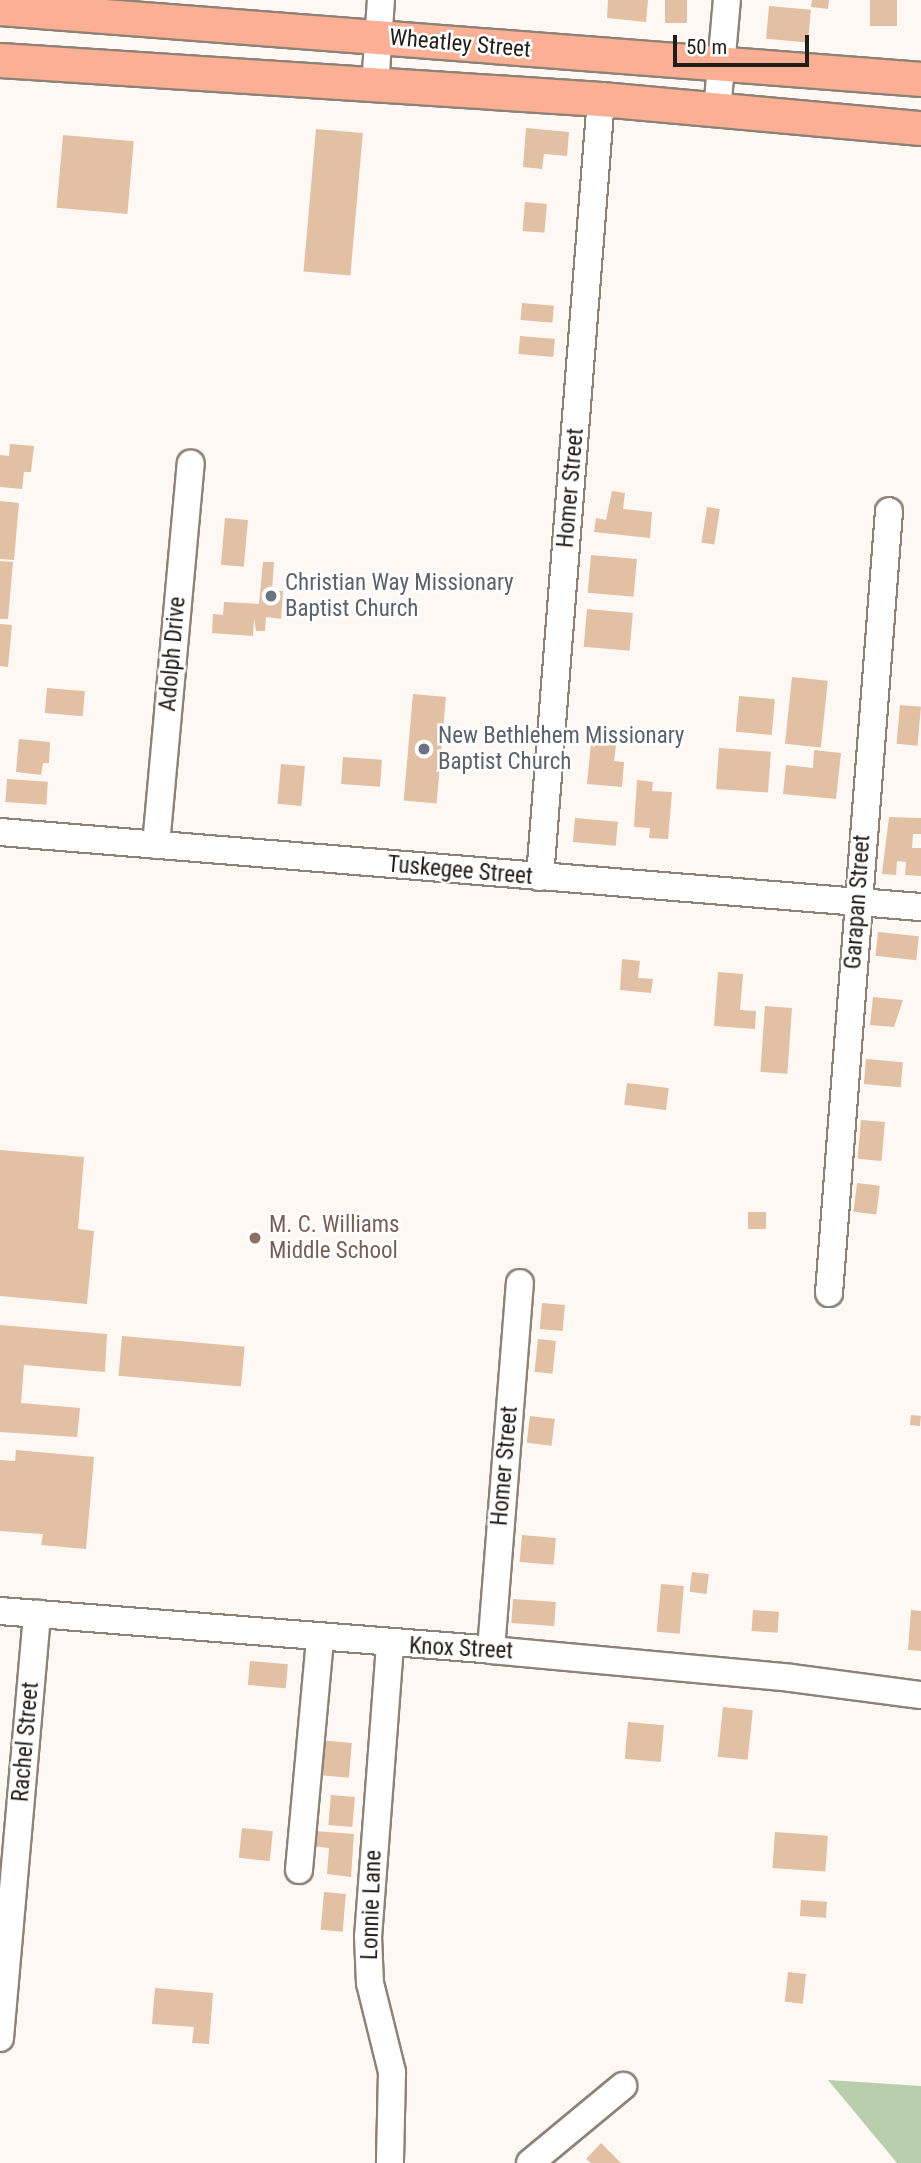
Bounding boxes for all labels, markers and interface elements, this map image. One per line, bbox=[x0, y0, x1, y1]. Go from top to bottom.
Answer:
scale bar bbox=[676, 21, 813, 65]
street label: Wheatley Street bbox=[388, 24, 532, 64]
text: 50 m bbox=[686, 35, 727, 59]
street label: Homer Street bbox=[552, 427, 590, 549]
place label: Christian Way Missionary Baptist Church bbox=[285, 569, 514, 623]
marker: Christian Way Missionary Baptist Church bbox=[263, 588, 279, 604]
street label: Adolph Drive bbox=[154, 595, 192, 713]
place label: New Bethlehem Missionary Baptist Church bbox=[438, 722, 684, 776]
marker: New Bethlehem Missionary Baptist Church bbox=[416, 741, 432, 757]
street label: Garapan Street bbox=[840, 834, 876, 970]
street label: Tuskegee Street bbox=[386, 851, 534, 891]
place label: M. C. Williams Middle School bbox=[269, 1211, 400, 1265]
marker: M. C. Williams Middle School bbox=[247, 1230, 263, 1246]
street label: Homer Street bbox=[486, 1405, 524, 1527]
street label: Knox Street bbox=[408, 1632, 514, 1666]
street label: Rachel Street bbox=[7, 1681, 45, 1803]
street label: Lonnie Lane bbox=[356, 1850, 388, 1960]

